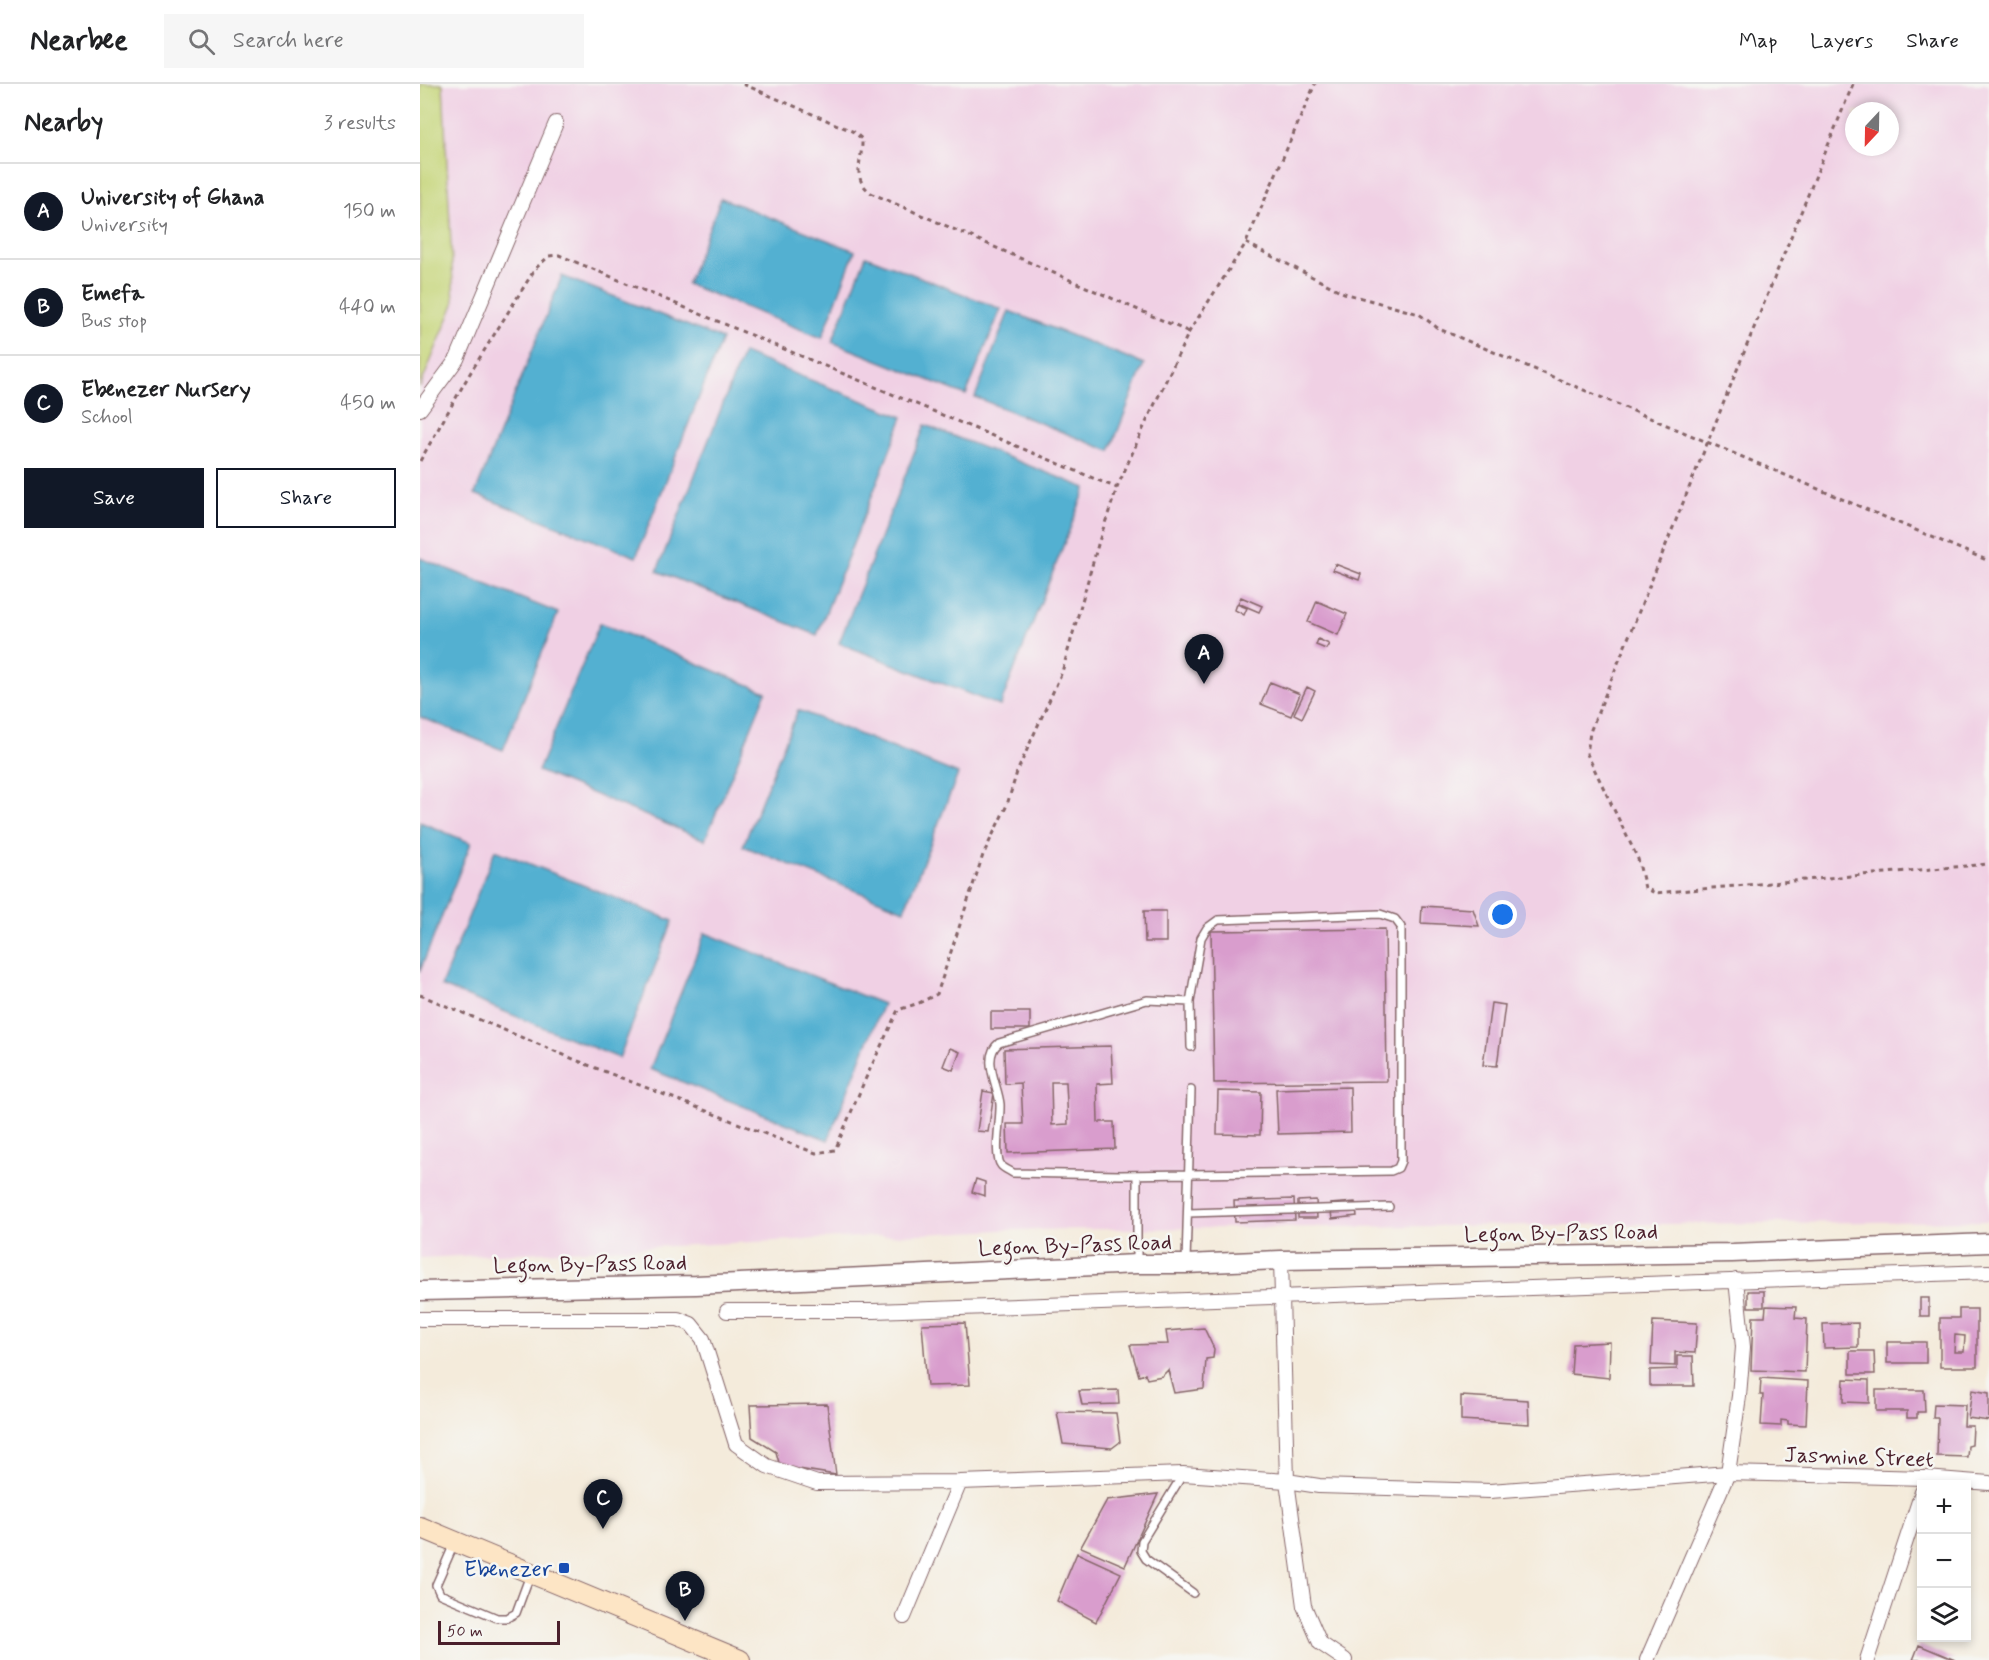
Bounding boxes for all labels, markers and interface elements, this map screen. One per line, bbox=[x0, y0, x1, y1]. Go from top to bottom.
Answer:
search box bbox=[164, 14, 584, 68]
text: Nearbee bbox=[30, 23, 128, 60]
icon: search bbox=[185, 25, 218, 58]
text: Search here bbox=[233, 27, 344, 55]
text: Map bbox=[1739, 27, 1777, 55]
text: Layers bbox=[1810, 27, 1873, 55]
text: Share bbox=[1906, 27, 1959, 55]
north arrow bbox=[1845, 102, 1899, 156]
text: Nearby bbox=[24, 106, 103, 140]
text: 3 results bbox=[324, 110, 396, 137]
text: University of Ghana bbox=[81, 184, 265, 212]
text: A bbox=[37, 198, 50, 225]
text: 150 m bbox=[343, 198, 396, 225]
text: University bbox=[81, 212, 168, 239]
text: Emefa bbox=[81, 280, 144, 308]
text: B bbox=[37, 294, 50, 321]
text: 440 m bbox=[339, 294, 396, 321]
text: Bus stop bbox=[81, 308, 147, 335]
text: Ebenezer Nursery bbox=[81, 376, 251, 404]
text: C bbox=[36, 390, 51, 417]
text: 450 m bbox=[340, 390, 396, 417]
text: School bbox=[81, 404, 133, 431]
button: Save bbox=[24, 468, 204, 528]
button: Share bbox=[216, 468, 396, 528]
pin: A bbox=[1184, 634, 1224, 684]
your location bbox=[1488, 900, 1517, 929]
street label: Legon By-Pass Road bbox=[1464, 1218, 1658, 1253]
street label: Legon By-Pass Road bbox=[978, 1229, 1172, 1266]
street label: Legon By-Pass Road bbox=[493, 1249, 687, 1284]
street label: Jasmine Street bbox=[1784, 1441, 1934, 1475]
pin: C bbox=[584, 1480, 622, 1529]
map controls bbox=[1917, 1480, 1971, 1642]
button: + bbox=[1917, 1480, 1971, 1534]
button: − bbox=[1917, 1534, 1971, 1588]
place label: Ebenezer bbox=[464, 1556, 553, 1584]
marker: Ebenezer bbox=[557, 1561, 571, 1575]
pin: B bbox=[666, 1572, 704, 1621]
button: layers bbox=[1917, 1588, 1971, 1642]
scale bar bbox=[438, 1618, 560, 1646]
text: 50 m bbox=[447, 1621, 483, 1642]

